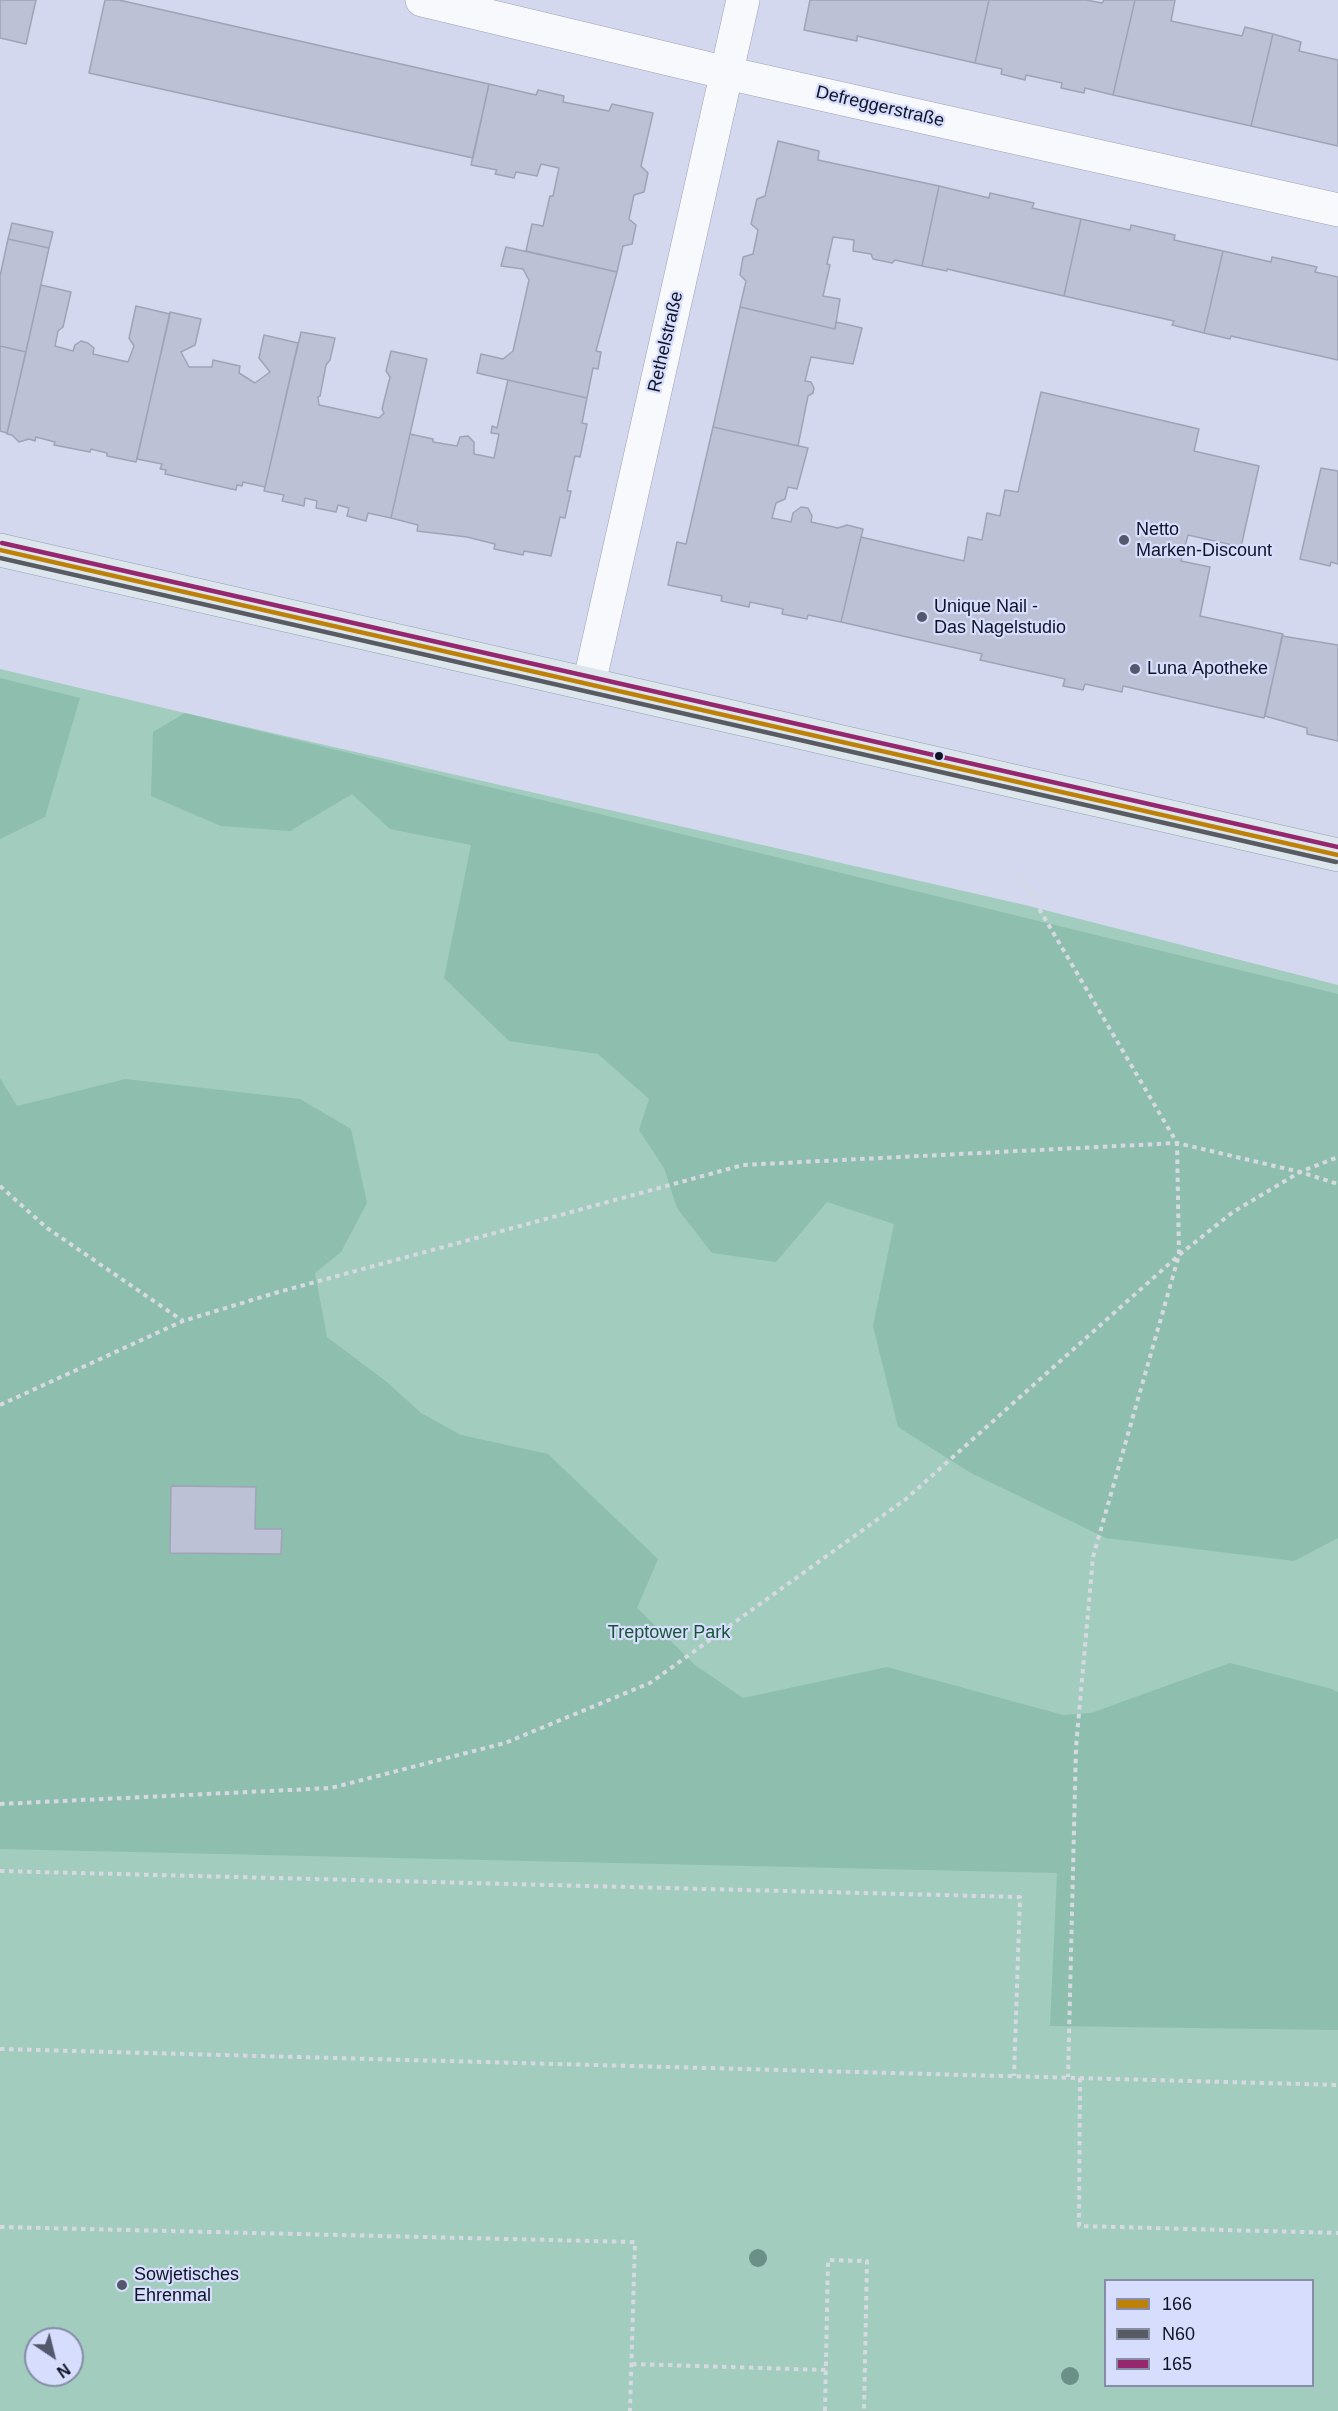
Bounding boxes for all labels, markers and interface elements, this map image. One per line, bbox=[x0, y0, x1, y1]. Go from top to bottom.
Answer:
street label: Defreggerstraße bbox=[814, 82, 946, 132]
street label: Rethelstraße bbox=[644, 289, 688, 395]
place label: Netto Marken-Discount bbox=[1136, 519, 1272, 562]
marker: Netto Marken-Discount bbox=[1117, 533, 1131, 547]
place label: Unique Nail - Das Nagelstudio bbox=[934, 596, 1066, 638]
marker: Unique Nail - Das Nagelstudio bbox=[915, 610, 929, 624]
place label: Luna Apotheke bbox=[1147, 658, 1268, 680]
marker: Luna Apotheke bbox=[1128, 662, 1142, 676]
unlabelled marker bbox=[933, 750, 945, 762]
park label: Treptower Park bbox=[608, 1622, 730, 1644]
place label: Sowjetisches Ehrenmal bbox=[134, 2264, 239, 2306]
marker: Sowjetisches Ehrenmal bbox=[115, 2278, 129, 2292]
legend bbox=[1104, 2279, 1314, 2387]
text: 166 bbox=[1162, 2294, 1192, 2314]
text: N60 bbox=[1162, 2324, 1195, 2344]
north arrow bbox=[24, 2327, 84, 2387]
text: 165 bbox=[1162, 2354, 1192, 2374]
text: N bbox=[54, 2360, 73, 2381]

